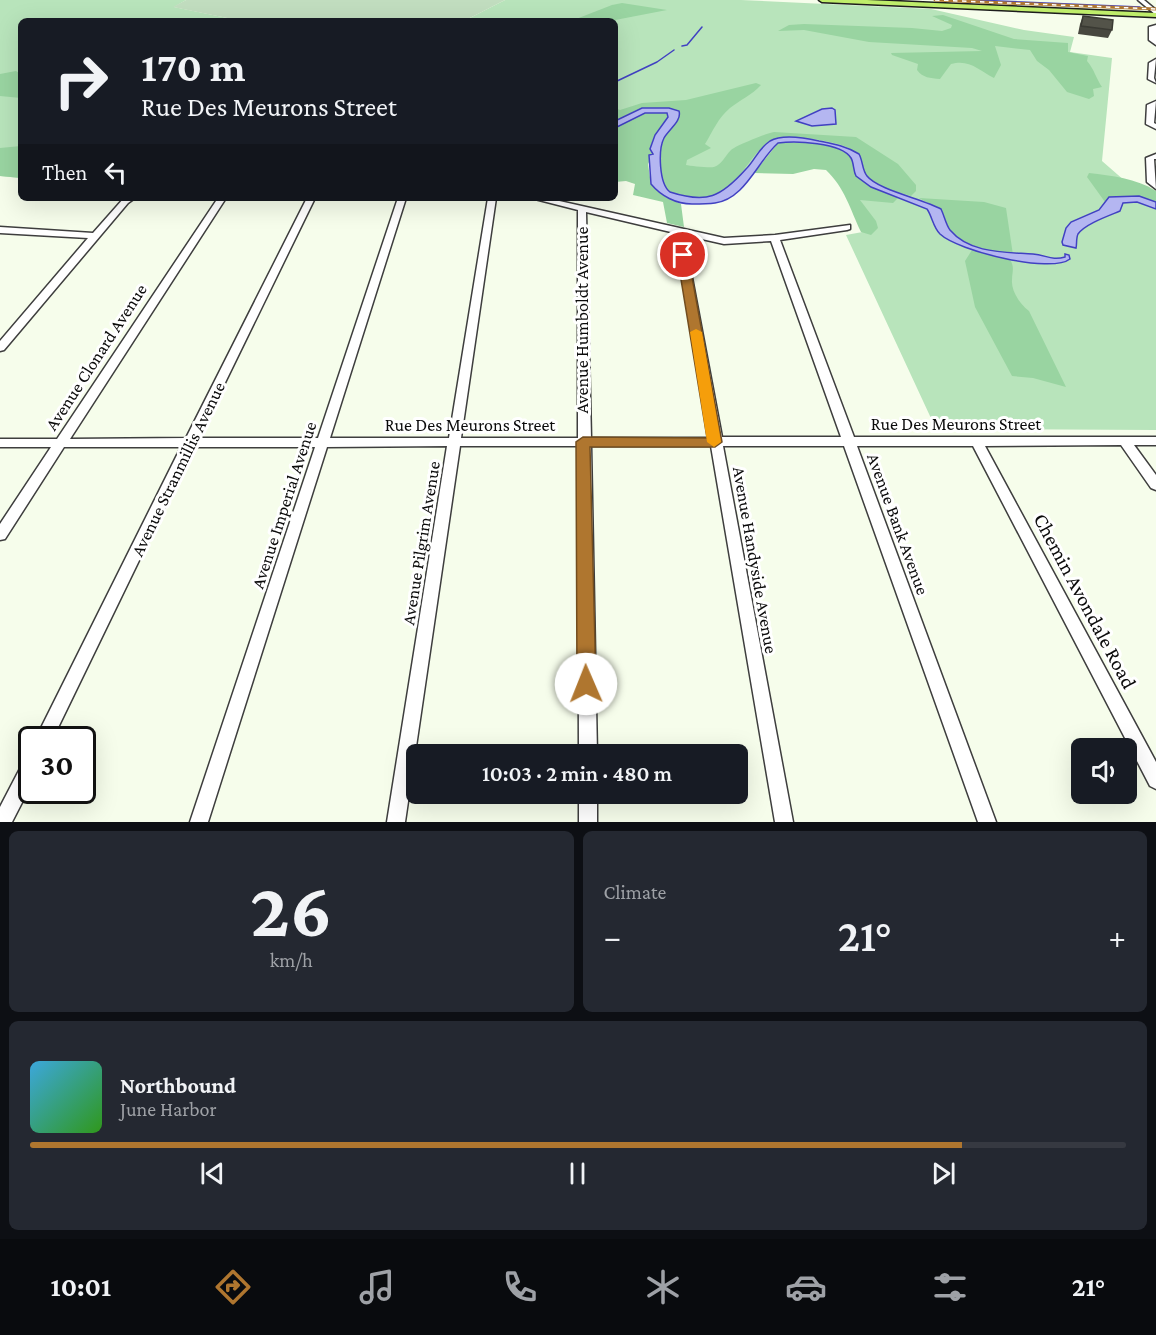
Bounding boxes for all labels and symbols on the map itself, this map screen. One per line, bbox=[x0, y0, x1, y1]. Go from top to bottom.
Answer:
street label: Avenue Humboldt Avenue bbox=[572, 226, 592, 413]
pin bbox=[657, 229, 708, 280]
street label: Avenue Clonard Avenue bbox=[41, 280, 151, 434]
street label: Avenue Stranmillis Avenue bbox=[127, 378, 229, 559]
street label: Rue Des Meurons Street bbox=[871, 414, 1042, 434]
street label: Rue Des Meurons Street bbox=[385, 415, 556, 435]
street label: Avenue Imperial Avenue bbox=[248, 419, 320, 591]
street label: Avenue Bank Avenue bbox=[863, 450, 933, 598]
street label: Avenue Pilgrim Avenue bbox=[398, 460, 444, 626]
street label: Avenue Handyside Avenue bbox=[729, 465, 781, 655]
street label: Chemin Avondale Road bbox=[1029, 509, 1141, 693]
position arrow bbox=[554, 652, 618, 716]
speed limit sign: 30 bbox=[18, 726, 96, 804]

